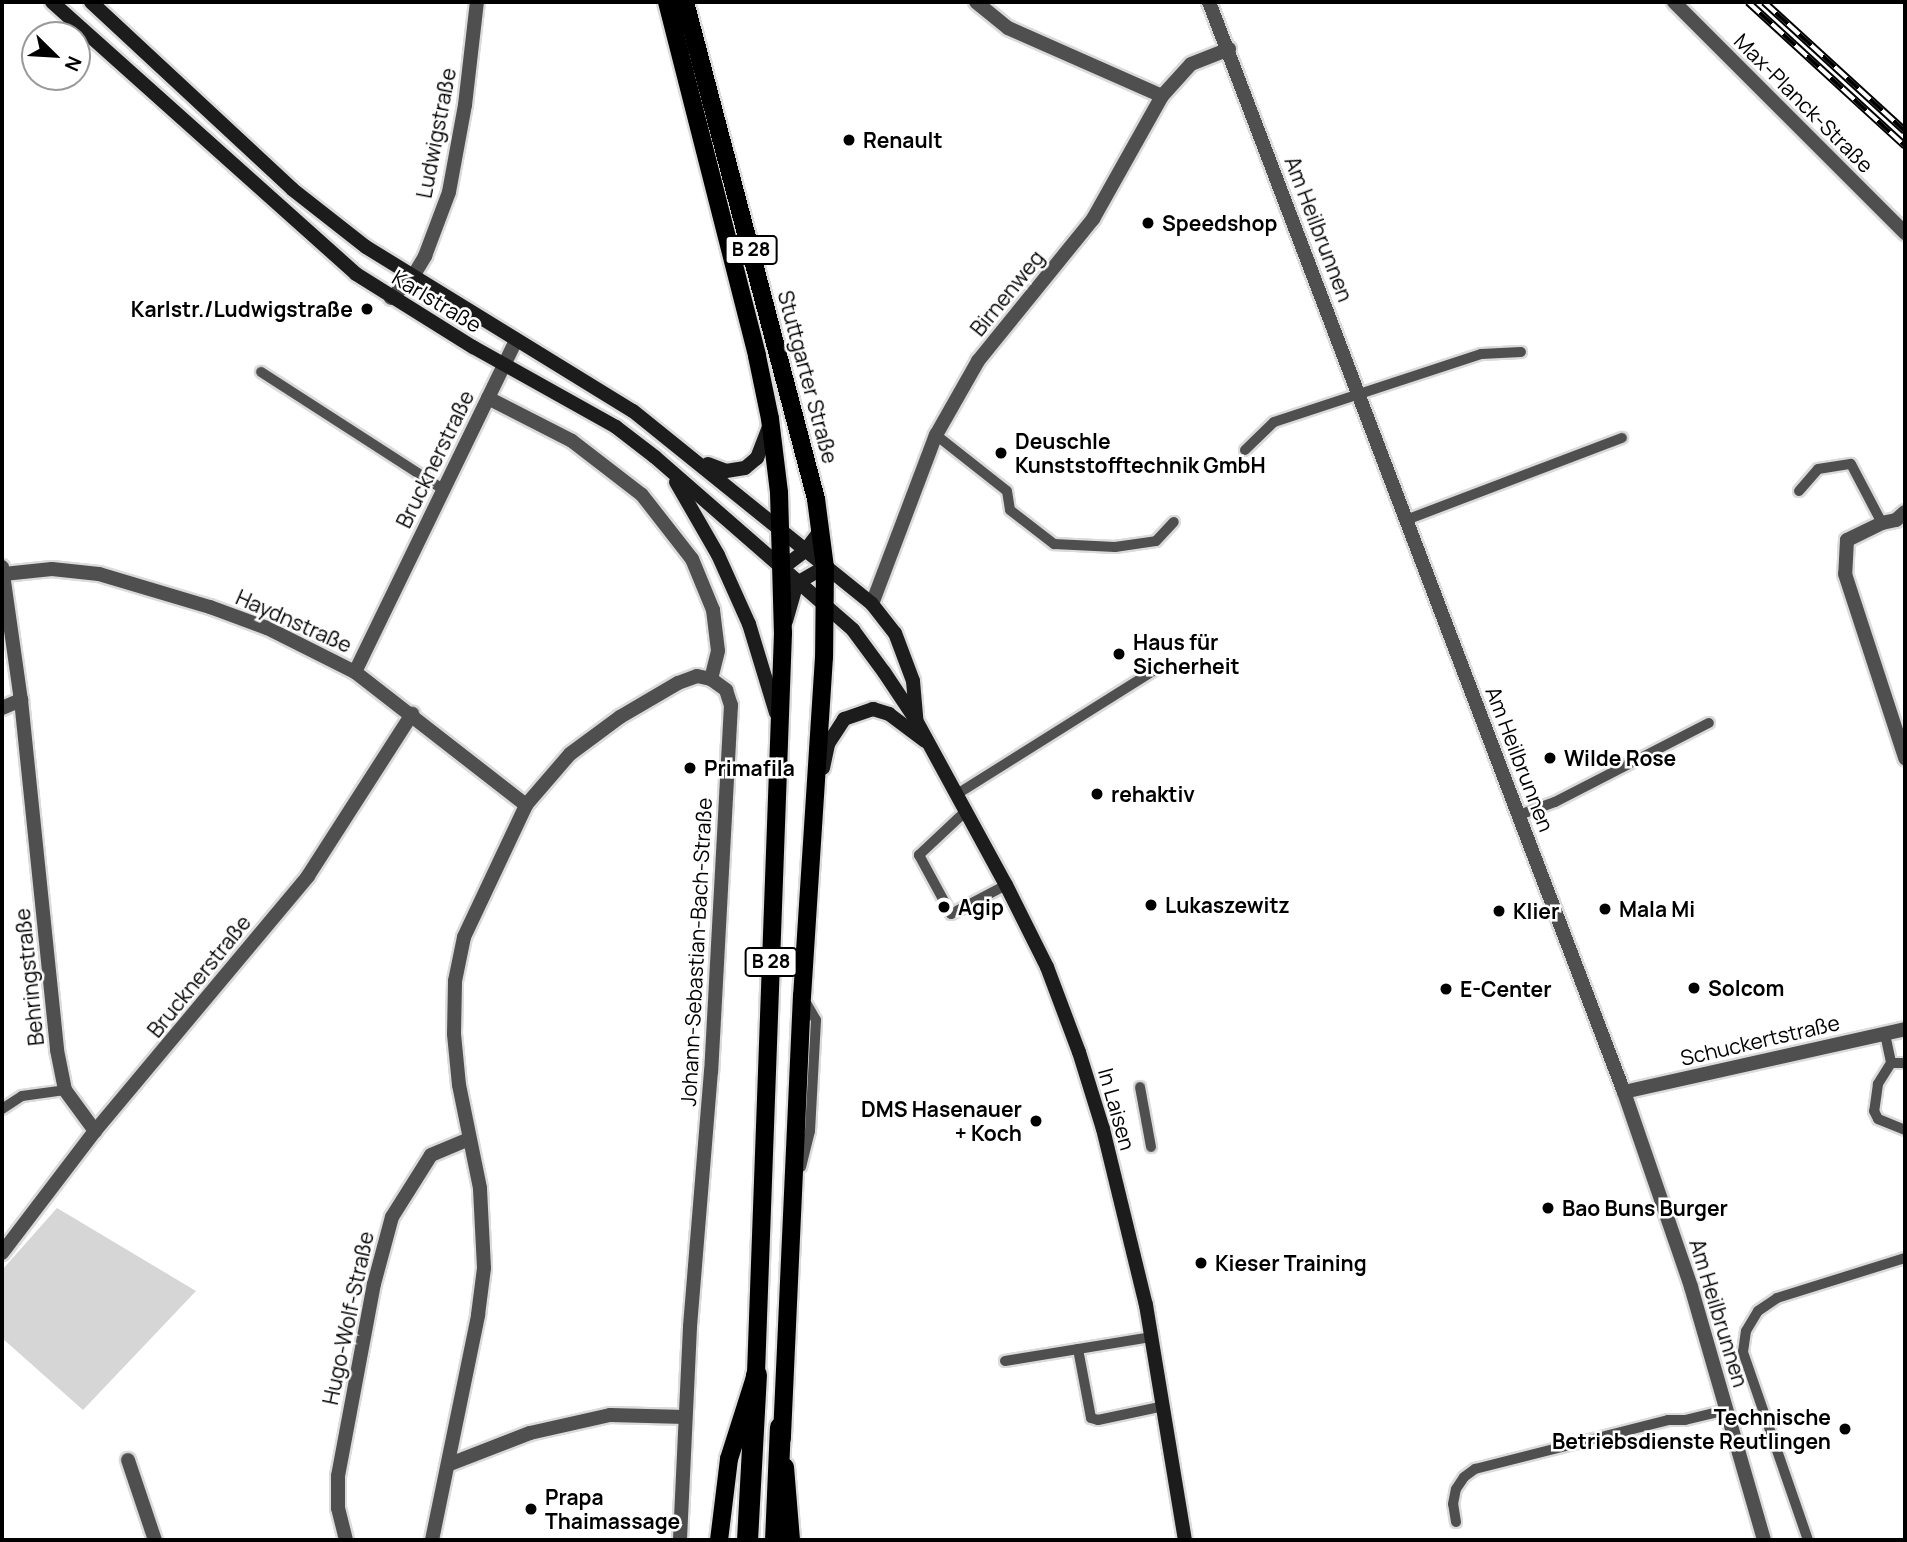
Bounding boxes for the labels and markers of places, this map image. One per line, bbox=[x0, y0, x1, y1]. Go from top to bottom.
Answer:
place label: Renault bbox=[863, 127, 943, 153]
marker: Renault bbox=[841, 132, 857, 148]
place label: Speedshop bbox=[1162, 210, 1277, 236]
marker: Speedshop bbox=[1140, 215, 1156, 231]
place label: Karlstr./Ludwigstraße bbox=[131, 296, 353, 322]
marker: Karlstr./Ludwigstraße bbox=[359, 301, 375, 317]
place label: Deuschle Kunststofftechnik GmbH bbox=[1015, 428, 1266, 478]
marker: Deuschle Kunststofftechnik GmbH bbox=[993, 445, 1009, 461]
place label: Haus für Sicherheit bbox=[1133, 629, 1240, 679]
marker: Haus für Sicherheit bbox=[1111, 646, 1127, 662]
place label: Wilde Rose bbox=[1564, 745, 1676, 771]
marker: Wilde Rose bbox=[1542, 750, 1558, 766]
place label: Primafila bbox=[704, 755, 795, 781]
marker: Primafila bbox=[682, 760, 698, 776]
place label: rehaktiv bbox=[1111, 781, 1195, 807]
marker: rehaktiv bbox=[1089, 786, 1105, 802]
place label: Lukaszewitz bbox=[1165, 892, 1290, 918]
place label: Agip bbox=[958, 894, 1004, 920]
place label: Mala Mi bbox=[1619, 896, 1695, 922]
marker: Lukaszewitz bbox=[1143, 897, 1159, 913]
place label: Klier bbox=[1513, 898, 1559, 924]
marker: Agip bbox=[936, 899, 952, 915]
marker: Mala Mi bbox=[1597, 901, 1613, 917]
marker: Klier bbox=[1491, 903, 1507, 919]
place label: Solcom bbox=[1708, 975, 1784, 1001]
place label: E-Center bbox=[1460, 976, 1552, 1002]
marker: Solcom bbox=[1686, 980, 1702, 996]
marker: E-Center bbox=[1438, 981, 1454, 997]
place label: DMS Hasenauer + Koch bbox=[861, 1096, 1022, 1146]
marker: DMS Hasenauer + Koch bbox=[1028, 1113, 1044, 1129]
place label: Bao Buns Burger bbox=[1562, 1195, 1728, 1221]
marker: Bao Buns Burger bbox=[1540, 1200, 1556, 1216]
place label: Kieser Training bbox=[1215, 1250, 1367, 1276]
marker: Kieser Training bbox=[1193, 1255, 1209, 1271]
place label: Technische Betriebsdienste Reutlingen bbox=[1552, 1404, 1831, 1454]
marker: Technische Betriebsdienste Reutlingen bbox=[1837, 1421, 1853, 1437]
place label: Prapa Thaimassage bbox=[545, 1484, 680, 1534]
marker: Prapa Thaimassage bbox=[523, 1501, 539, 1517]

